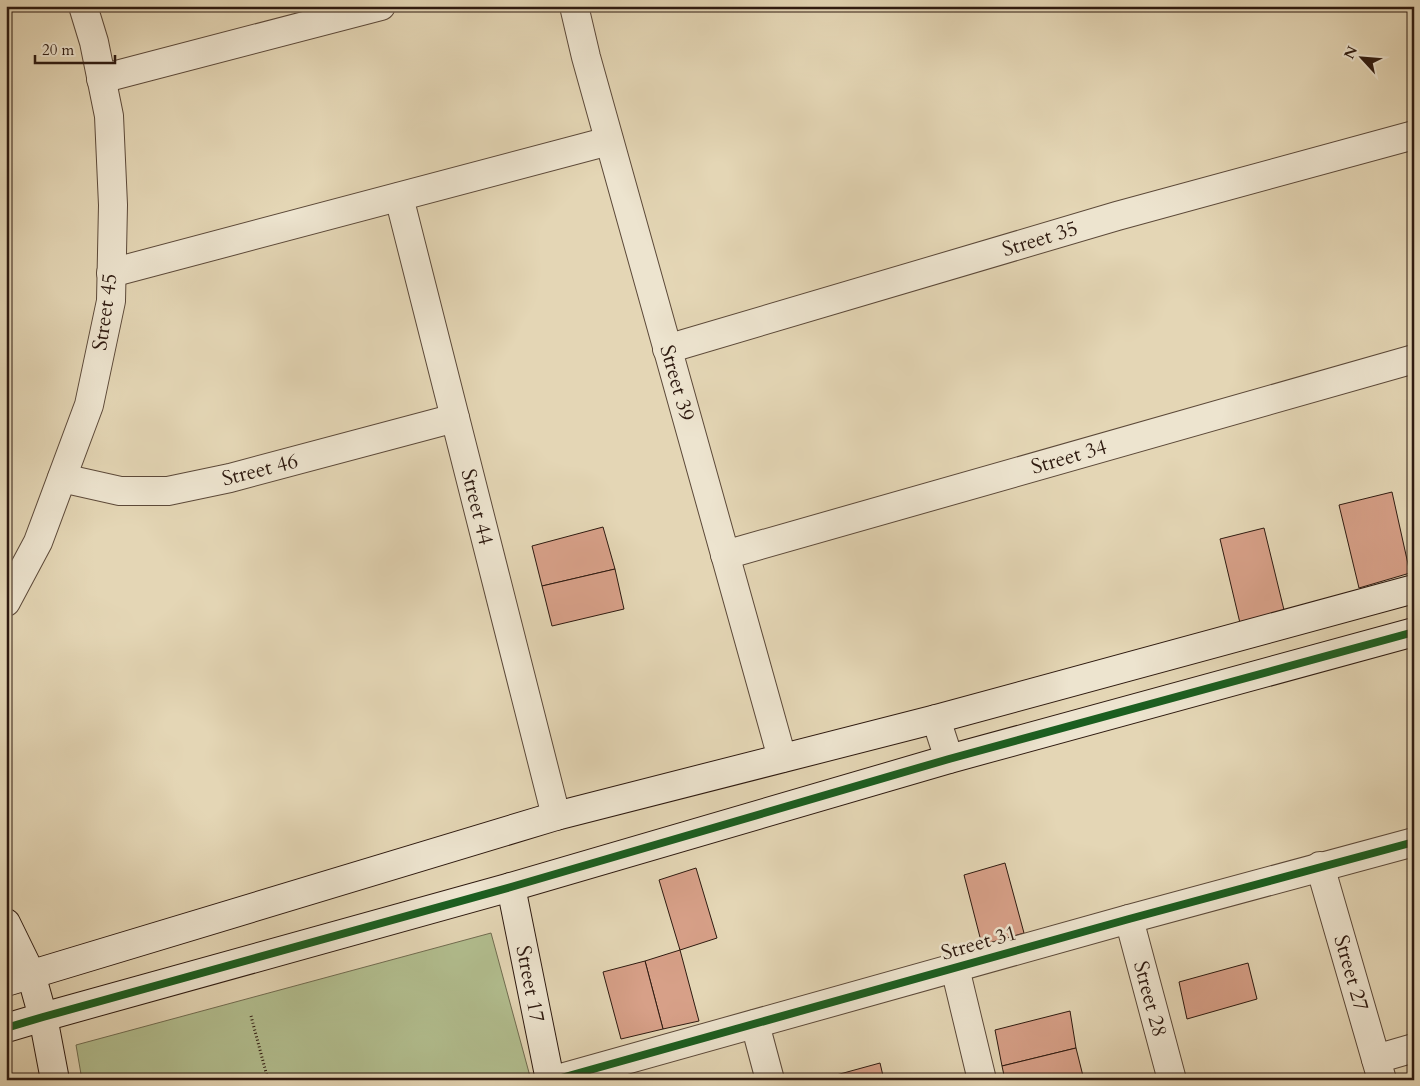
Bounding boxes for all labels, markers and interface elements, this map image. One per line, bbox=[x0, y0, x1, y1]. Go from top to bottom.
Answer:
scale bar bbox=[35, 32, 115, 64]
north arrow bbox=[1338, 32, 1388, 82]
text: 20 m bbox=[42, 40, 74, 60]
text: N bbox=[1340, 43, 1362, 62]
street label: Street 35 bbox=[999, 214, 1081, 264]
street label: Street 45 bbox=[85, 272, 125, 352]
street label: Street 39 bbox=[652, 342, 702, 425]
street label: Street 34 bbox=[1028, 432, 1111, 482]
street label: Street 46 bbox=[219, 447, 301, 493]
street label: Street 44 bbox=[454, 466, 501, 548]
street label: Street 31 bbox=[938, 918, 1020, 968]
street label: Street 27 bbox=[1326, 932, 1376, 1015]
street label: Street 17 bbox=[508, 943, 552, 1025]
street label: Street 28 bbox=[1126, 958, 1174, 1040]

